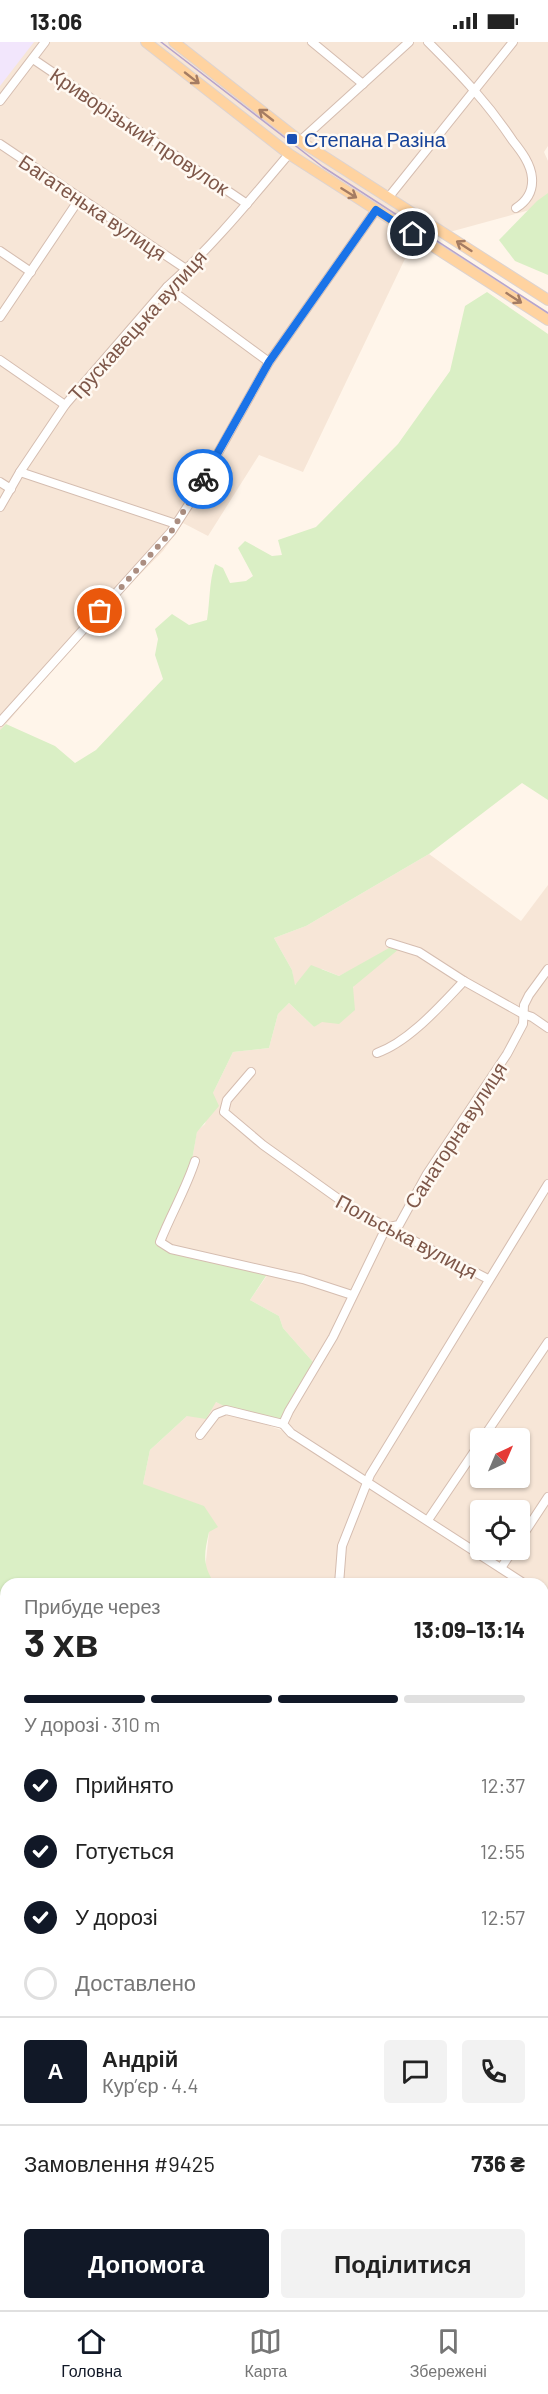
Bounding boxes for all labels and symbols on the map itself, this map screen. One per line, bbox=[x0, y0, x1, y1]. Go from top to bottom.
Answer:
street label: Криворізький провулок bbox=[46, 62, 234, 200]
one-way arrow bbox=[184, 72, 200, 85]
one-way arrow bbox=[258, 108, 274, 121]
place label: Степана Разіна bbox=[304, 127, 447, 151]
marker: Степана Разіна bbox=[285, 132, 299, 146]
street label: Багатенька вулиця bbox=[15, 149, 171, 265]
one-way arrow bbox=[340, 188, 357, 200]
pin bbox=[387, 208, 438, 259]
one-way arrow bbox=[456, 240, 472, 252]
street label: Трускавецька вулиця bbox=[63, 245, 211, 405]
one-way arrow bbox=[505, 292, 522, 304]
courier bbox=[173, 449, 233, 509]
pin bbox=[74, 585, 125, 636]
street label: Санаторна вулиця bbox=[399, 1057, 511, 1213]
street label: Польська вулиця bbox=[332, 1189, 482, 1283]
north arrow bbox=[470, 1428, 530, 1488]

